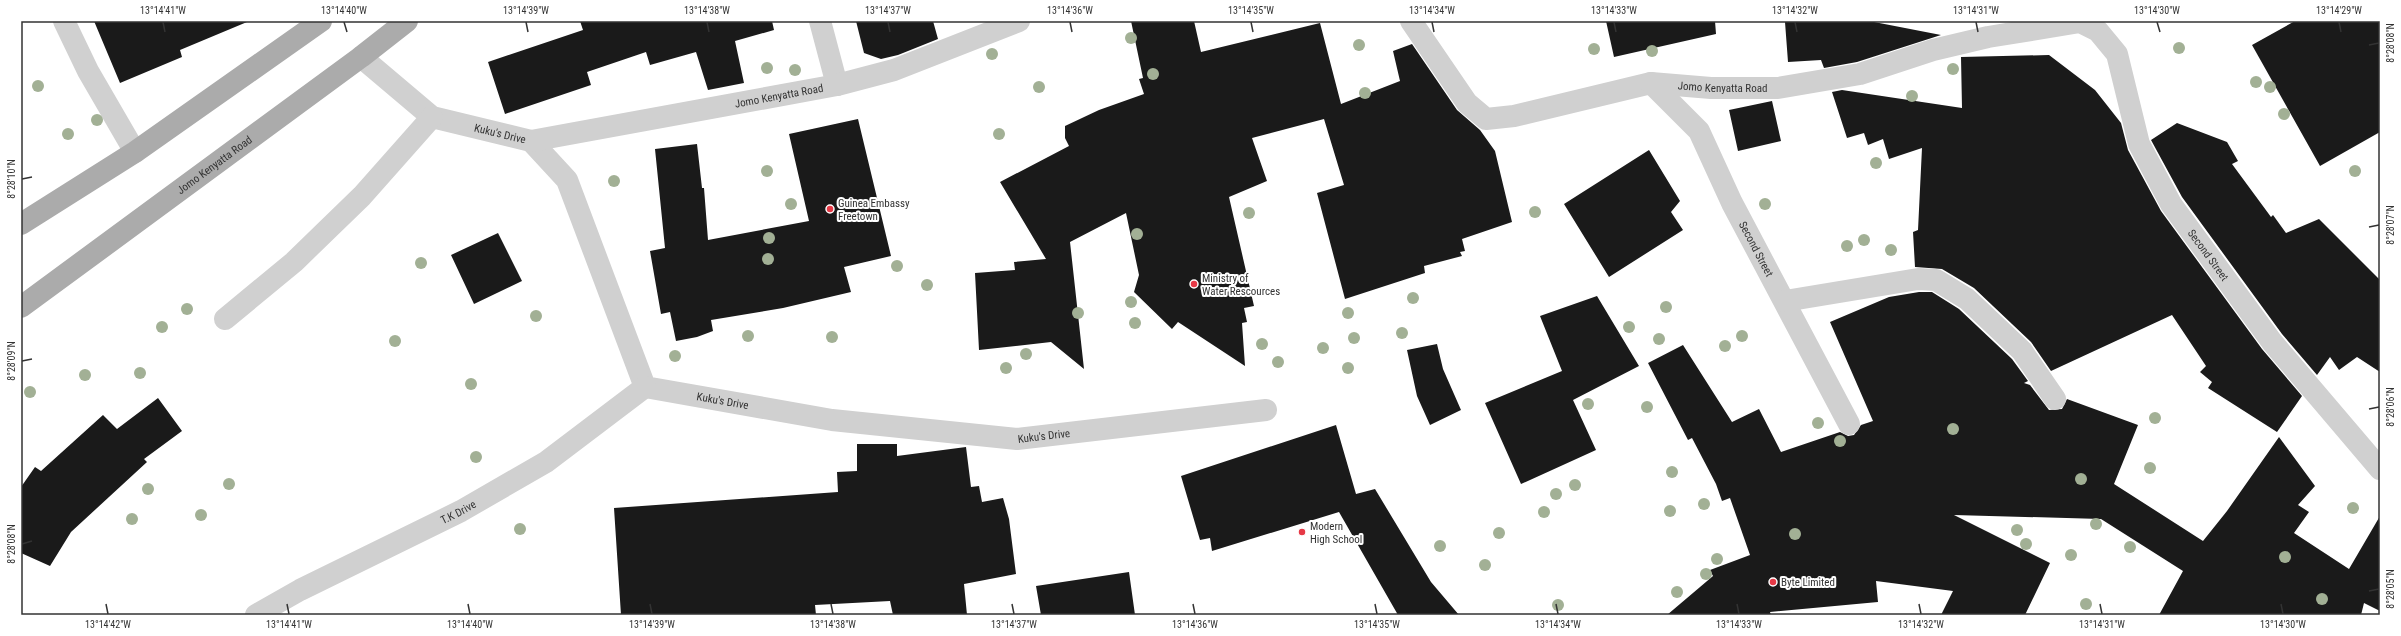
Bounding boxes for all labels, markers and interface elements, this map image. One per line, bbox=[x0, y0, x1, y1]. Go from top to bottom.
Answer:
text: 13°14'41"W bbox=[140, 5, 186, 16]
text: 13°14'40"W bbox=[321, 5, 367, 16]
text: 13°14'39"W bbox=[503, 5, 549, 16]
text: 13°14'38"W bbox=[684, 5, 730, 16]
text: 13°14'37"W bbox=[865, 5, 911, 16]
text: 13°14'36"W bbox=[1047, 5, 1093, 16]
text: 13°14'35"W bbox=[1228, 5, 1274, 16]
text: 13°14'34"W bbox=[1409, 5, 1455, 16]
text: 13°14'33"W bbox=[1591, 5, 1637, 16]
text: 13°14'32"W bbox=[1772, 5, 1818, 16]
text: 13°14'31"W bbox=[1953, 5, 1999, 16]
text: 13°14'30"W bbox=[2134, 5, 2180, 16]
text: 13°14'29"W bbox=[2316, 5, 2362, 16]
text: 8°28'08"N bbox=[2385, 23, 2396, 63]
street label: Jomo Kenyatta Road bbox=[1677, 79, 1767, 95]
street label: Jomo Kenyatta Road bbox=[734, 81, 824, 110]
street label: Kuku's Drive bbox=[473, 121, 527, 146]
street label: Jomo Kenyatta Road bbox=[174, 133, 254, 197]
text: 8°28'10"N bbox=[6, 159, 17, 199]
place label: Guinea Embassy Freetown bbox=[838, 197, 910, 223]
marker: Guinea Embassy Freetown bbox=[825, 204, 835, 214]
text: 8°28'07"N bbox=[2385, 205, 2396, 245]
street label: Second Street bbox=[1736, 219, 1776, 279]
street label: Second Street bbox=[2185, 227, 2231, 283]
place label: Ministry of Water Rescources bbox=[1202, 272, 1280, 298]
marker: Ministry of Water Rescources bbox=[1189, 279, 1199, 289]
text: 8°28'09"N bbox=[6, 341, 17, 381]
text: 8°28'06"N bbox=[2385, 387, 2396, 427]
street label: Kuku's Drive bbox=[696, 390, 750, 412]
street label: Kuku's Drive bbox=[1017, 426, 1071, 445]
street label: T.K Drive bbox=[438, 497, 478, 526]
place label: Modern High School bbox=[1310, 520, 1362, 546]
text: 8°28'08"N bbox=[6, 524, 17, 564]
marker: Modern High School bbox=[1297, 527, 1307, 537]
text: 8°28'05"N bbox=[2385, 569, 2396, 609]
place label: Byte Limited bbox=[1781, 576, 1835, 589]
marker: Byte Limited bbox=[1768, 577, 1778, 587]
text: 13°14'42"W bbox=[85, 619, 131, 630]
text: 13°14'41"W bbox=[266, 619, 312, 630]
text: 13°14'40"W bbox=[447, 619, 493, 630]
text: 13°14'39"W bbox=[629, 619, 675, 630]
text: 13°14'38"W bbox=[810, 619, 856, 630]
text: 13°14'37"W bbox=[991, 619, 1037, 630]
text: 13°14'36"W bbox=[1172, 619, 1218, 630]
text: 13°14'35"W bbox=[1354, 619, 1400, 630]
text: 13°14'34"W bbox=[1535, 619, 1581, 630]
text: 13°14'33"W bbox=[1716, 619, 1762, 630]
text: 13°14'32"W bbox=[1898, 619, 1944, 630]
text: 13°14'31"W bbox=[2079, 619, 2125, 630]
text: 13°14'30"W bbox=[2260, 619, 2306, 630]

